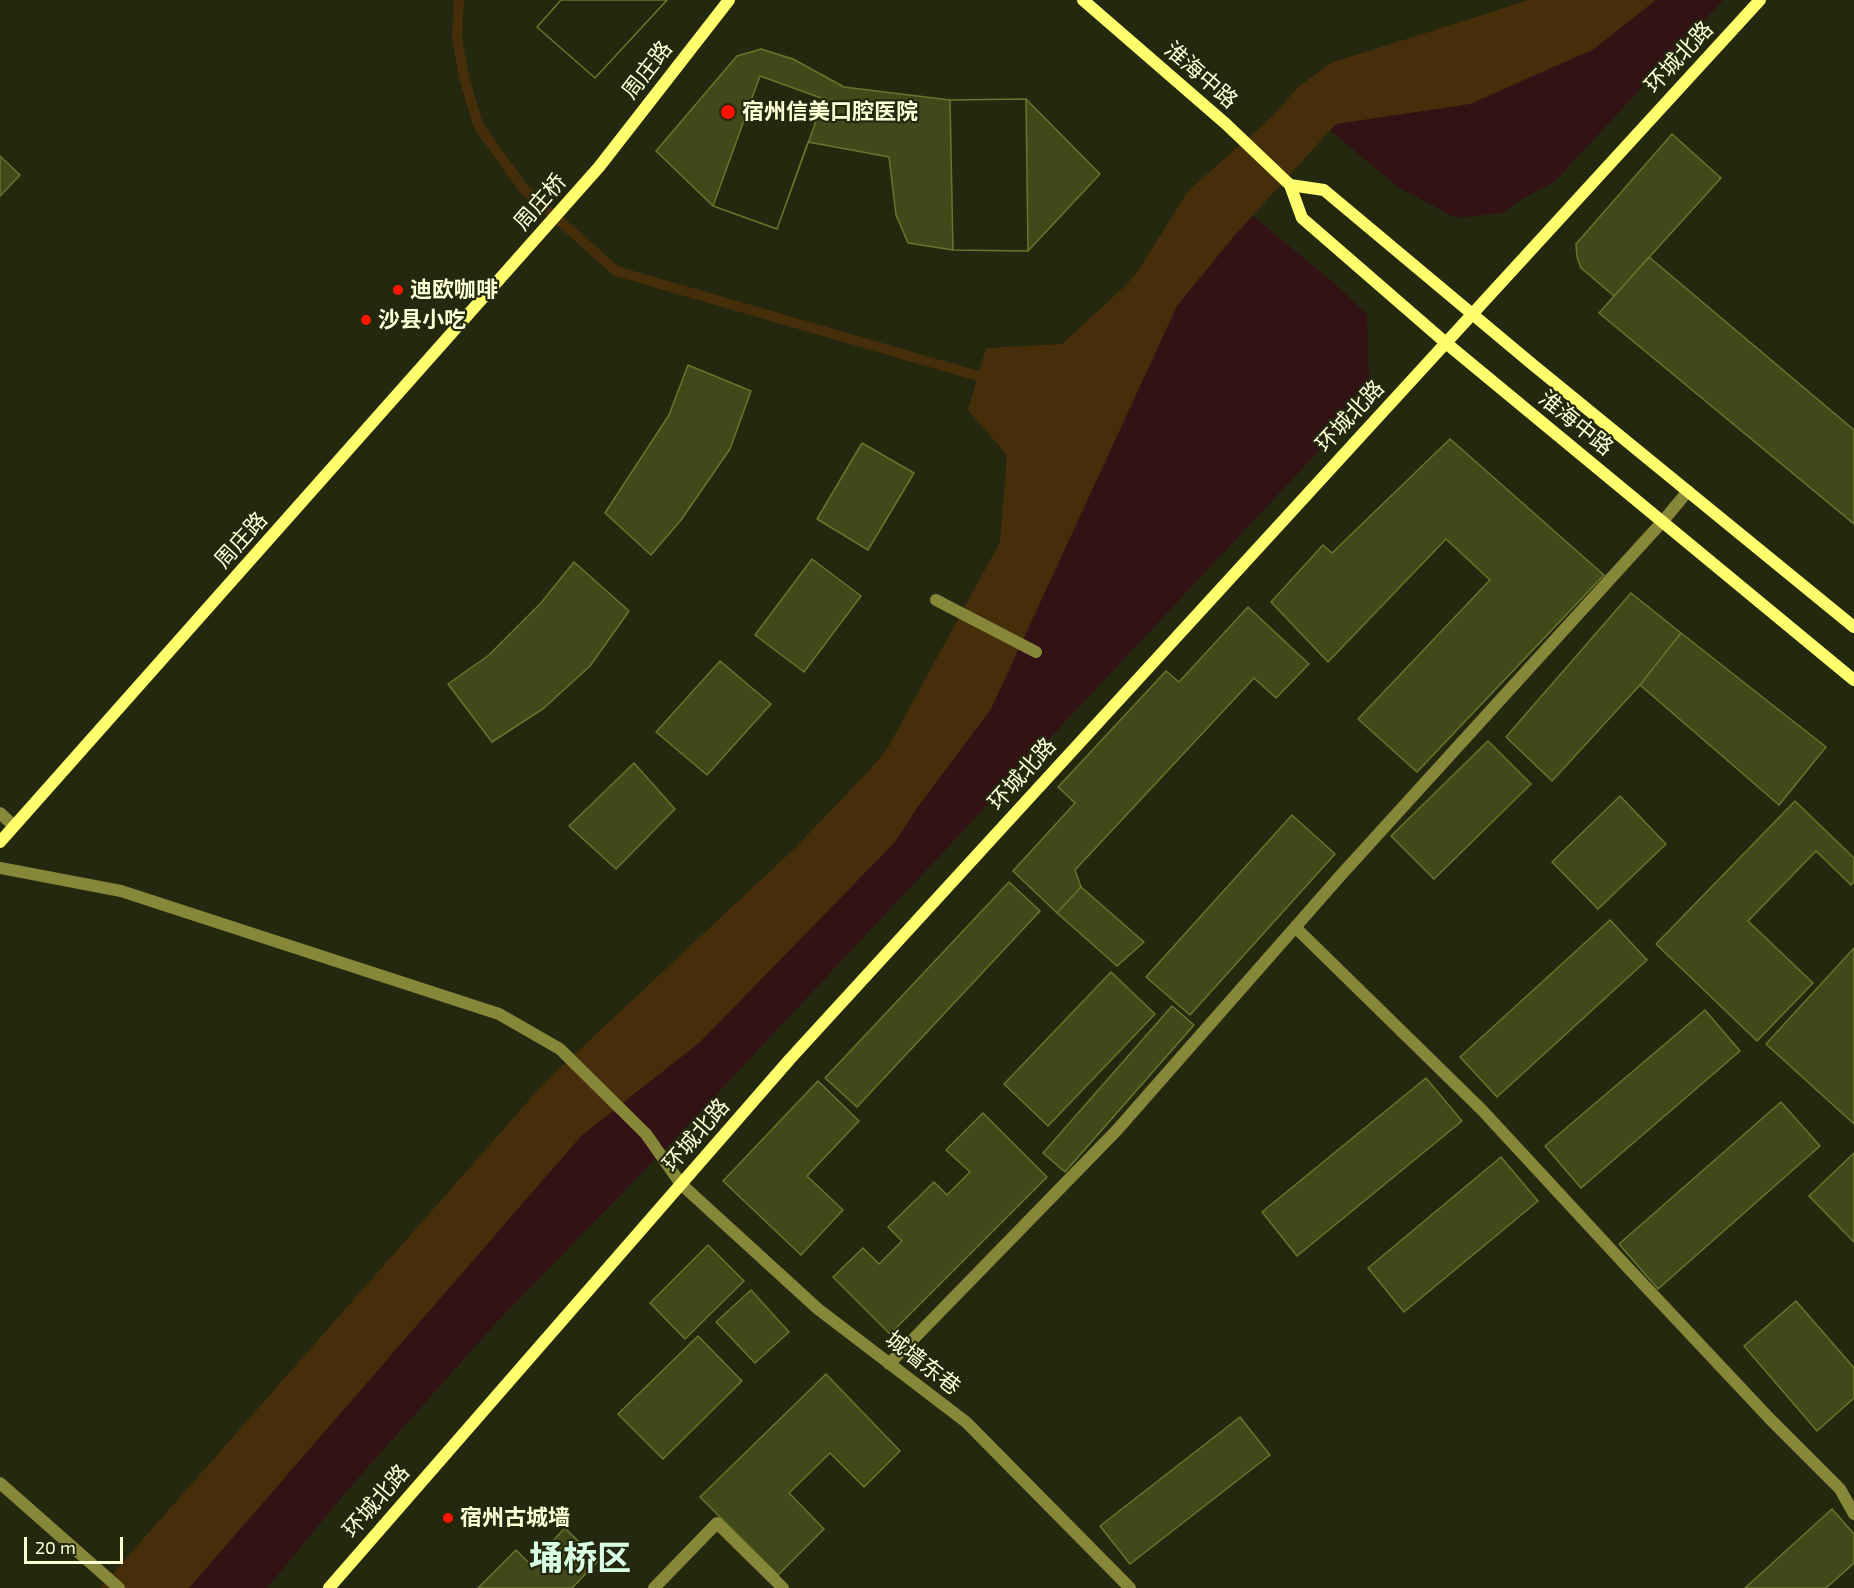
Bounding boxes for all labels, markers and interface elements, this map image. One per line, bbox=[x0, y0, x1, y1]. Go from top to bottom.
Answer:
street label: 环城北路 bbox=[1639, 16, 1719, 98]
street label: 周庄路 bbox=[616, 36, 678, 104]
street label: 淮海中路 bbox=[1159, 36, 1243, 114]
place label: 宿州信美口腔医院 bbox=[742, 99, 918, 125]
marker: 宿州信美口腔医院 bbox=[719, 103, 737, 121]
street label: 周庄桥 bbox=[508, 168, 572, 236]
place label: 迪欧咖啡 bbox=[410, 277, 498, 303]
marker: 迪欧咖啡 bbox=[391, 283, 405, 297]
place label: 沙县小吃 bbox=[378, 307, 466, 333]
marker: 沙县小吃 bbox=[359, 313, 373, 327]
street label: 环城北路 bbox=[1310, 375, 1390, 457]
street label: 淮海中路 bbox=[1533, 385, 1619, 461]
street label: 周庄路 bbox=[209, 507, 273, 573]
street label: 环城北路 bbox=[983, 732, 1061, 816]
street label: 环城北路 bbox=[657, 1093, 735, 1177]
street label: 城墙东巷 bbox=[880, 1326, 966, 1400]
street label: 环城北路 bbox=[337, 1459, 415, 1543]
place label: 宿州古城墙 bbox=[460, 1505, 570, 1531]
marker: 宿州古城墙 bbox=[441, 1511, 455, 1525]
scale bar bbox=[27, 1525, 126, 1563]
text: 20 m bbox=[35, 1536, 76, 1558]
district label: 埇桥区 bbox=[529, 1539, 631, 1579]

